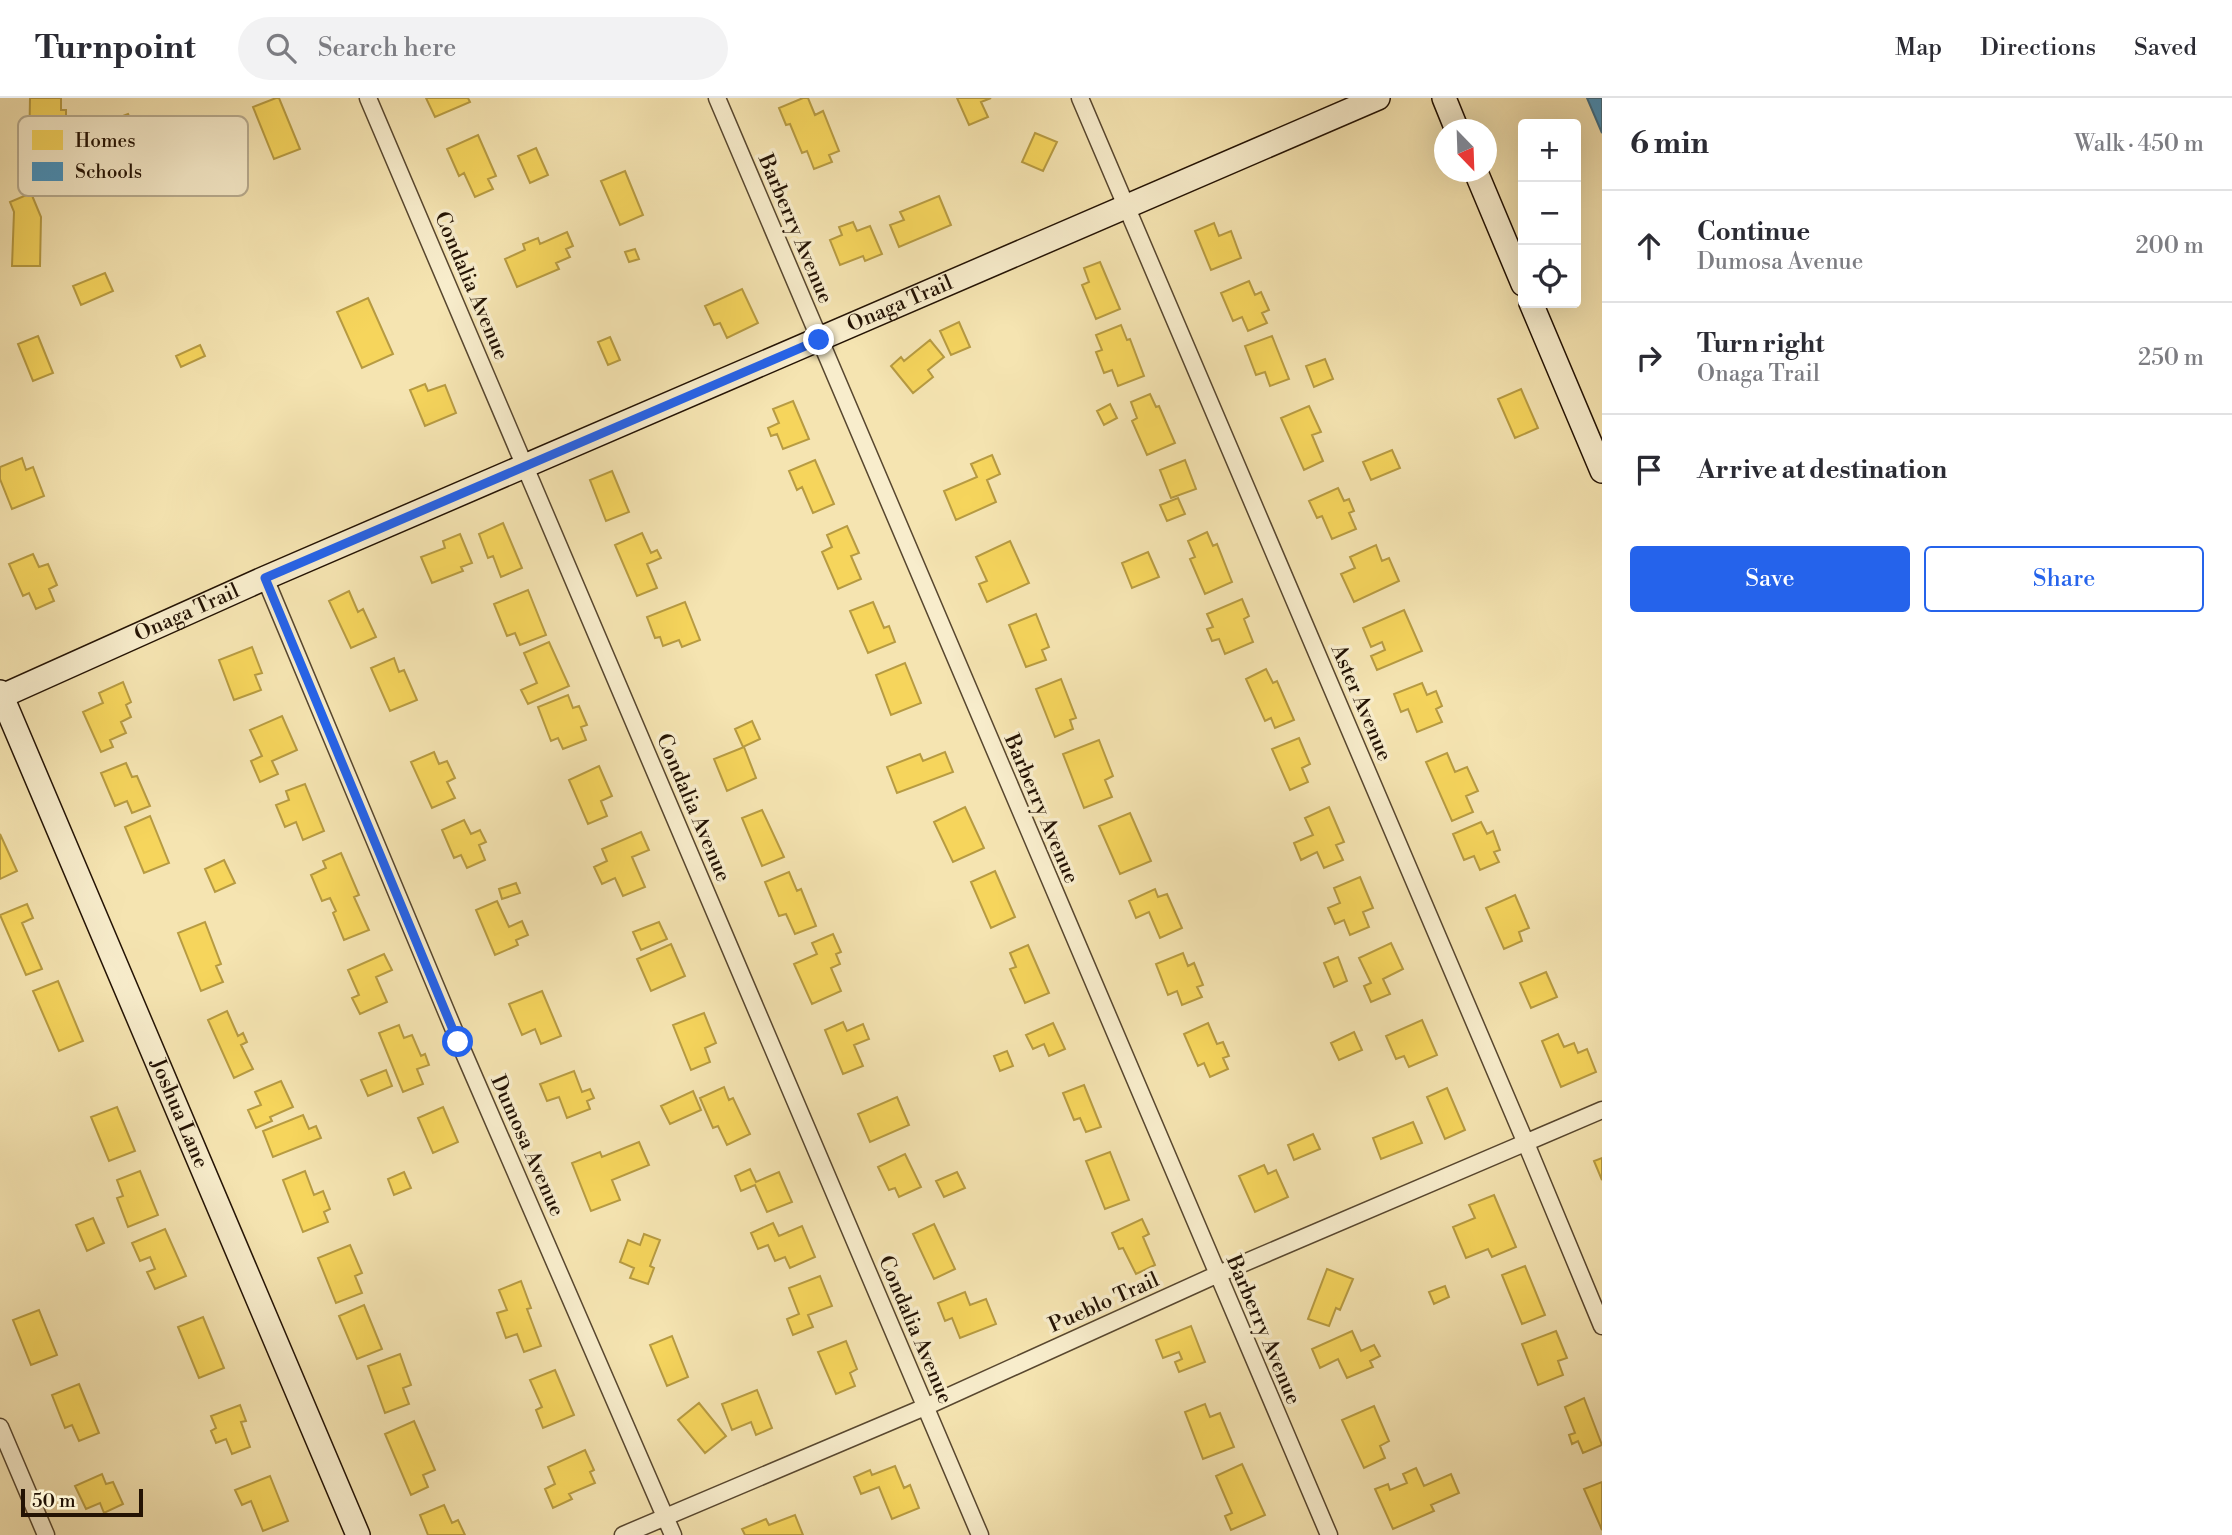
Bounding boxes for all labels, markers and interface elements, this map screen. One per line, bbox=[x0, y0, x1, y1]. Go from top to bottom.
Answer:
search box bbox=[238, 17, 728, 80]
text: Turnpoint bbox=[35, 28, 196, 69]
icon: search bbox=[262, 29, 300, 67]
text: Search here bbox=[318, 32, 456, 64]
text: Map bbox=[1895, 33, 1942, 63]
text: Directions bbox=[1980, 33, 2096, 63]
text: Saved bbox=[2134, 33, 2197, 63]
legend bbox=[18, 116, 248, 196]
north arrow bbox=[1434, 119, 1497, 182]
map controls bbox=[1518, 119, 1581, 308]
button: + bbox=[1518, 119, 1581, 182]
text: 6 min bbox=[1630, 125, 1709, 163]
text: Homes bbox=[75, 129, 135, 153]
text: Walk · 450 m bbox=[2074, 130, 2204, 158]
street label: Barberry Avenue bbox=[751, 149, 838, 308]
text: Schools bbox=[75, 160, 142, 184]
button: − bbox=[1518, 182, 1581, 245]
street label: Condalia Avenue bbox=[428, 208, 514, 364]
text: Continue bbox=[1697, 216, 1810, 248]
icon: ahead bbox=[1630, 227, 1668, 265]
text: 200 m bbox=[2136, 232, 2204, 260]
button: locate bbox=[1518, 245, 1581, 308]
text: Dumosa Avenue bbox=[1697, 248, 1863, 276]
street label: Onaga Trail bbox=[843, 270, 957, 338]
route end bbox=[803, 324, 834, 355]
text: Turn right bbox=[1697, 328, 1825, 360]
icon: right bbox=[1630, 339, 1668, 377]
text: 250 m bbox=[2138, 344, 2204, 372]
text: Onaga Trail bbox=[1697, 360, 1820, 388]
icon: arrive bbox=[1630, 451, 1668, 489]
text: Arrive at destination bbox=[1697, 454, 1947, 486]
button: Save bbox=[1630, 546, 1910, 612]
button: Share bbox=[1924, 546, 2204, 612]
street label: Onaga Trail bbox=[131, 578, 243, 648]
street label: Aster Avenue bbox=[1324, 640, 1397, 765]
street label: Barberry Avenue bbox=[997, 729, 1084, 888]
street label: Condalia Avenue bbox=[650, 730, 736, 886]
route start bbox=[442, 1026, 473, 1057]
street label: Joshua Lane bbox=[144, 1054, 214, 1173]
street label: Dumosa Avenue bbox=[484, 1071, 570, 1221]
street label: Barberry Avenue bbox=[1219, 1250, 1306, 1409]
street label: Condalia Avenue bbox=[872, 1252, 958, 1408]
street label: Pueblo Trail bbox=[1045, 1267, 1163, 1339]
scale bar bbox=[21, 1486, 144, 1518]
text: 50 m bbox=[32, 1489, 76, 1513]

